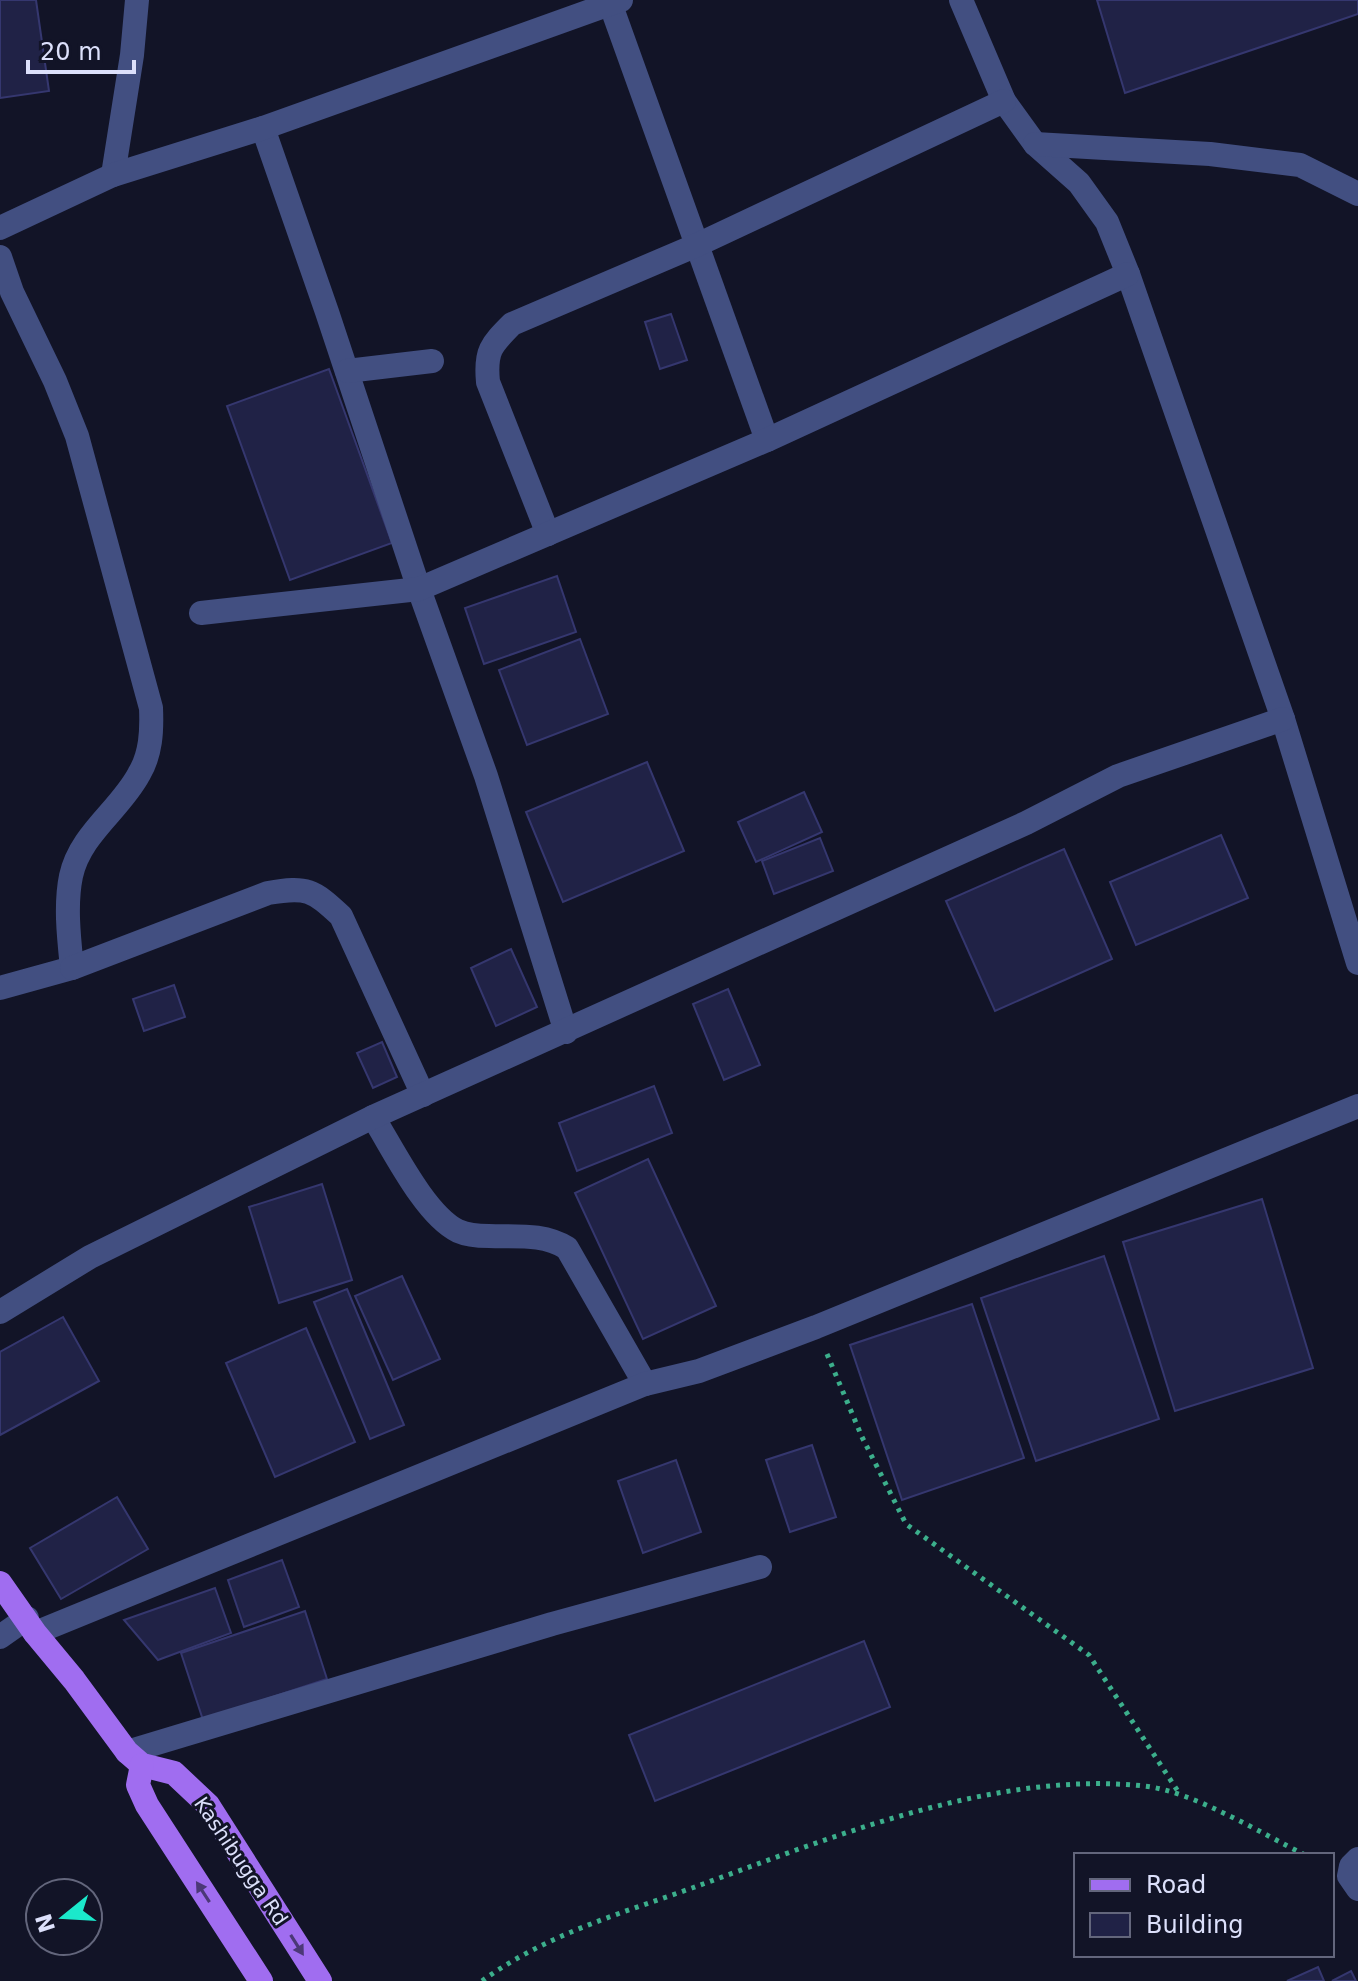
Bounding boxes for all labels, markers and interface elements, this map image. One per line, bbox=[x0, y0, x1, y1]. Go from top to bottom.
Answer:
scale bar bbox=[28, 24, 134, 74]
text: 20 m bbox=[40, 38, 102, 66]
street label: Kashibugga Rd bbox=[189, 1792, 293, 1930]
legend bbox=[1074, 1853, 1334, 1957]
text: Road bbox=[1146, 1871, 1206, 1899]
north arrow bbox=[24, 1877, 104, 1957]
one-way arrow bbox=[196, 1882, 211, 1903]
text: N bbox=[31, 1910, 60, 1936]
text: Building bbox=[1146, 1911, 1243, 1939]
one-way arrow bbox=[290, 1934, 304, 1956]

